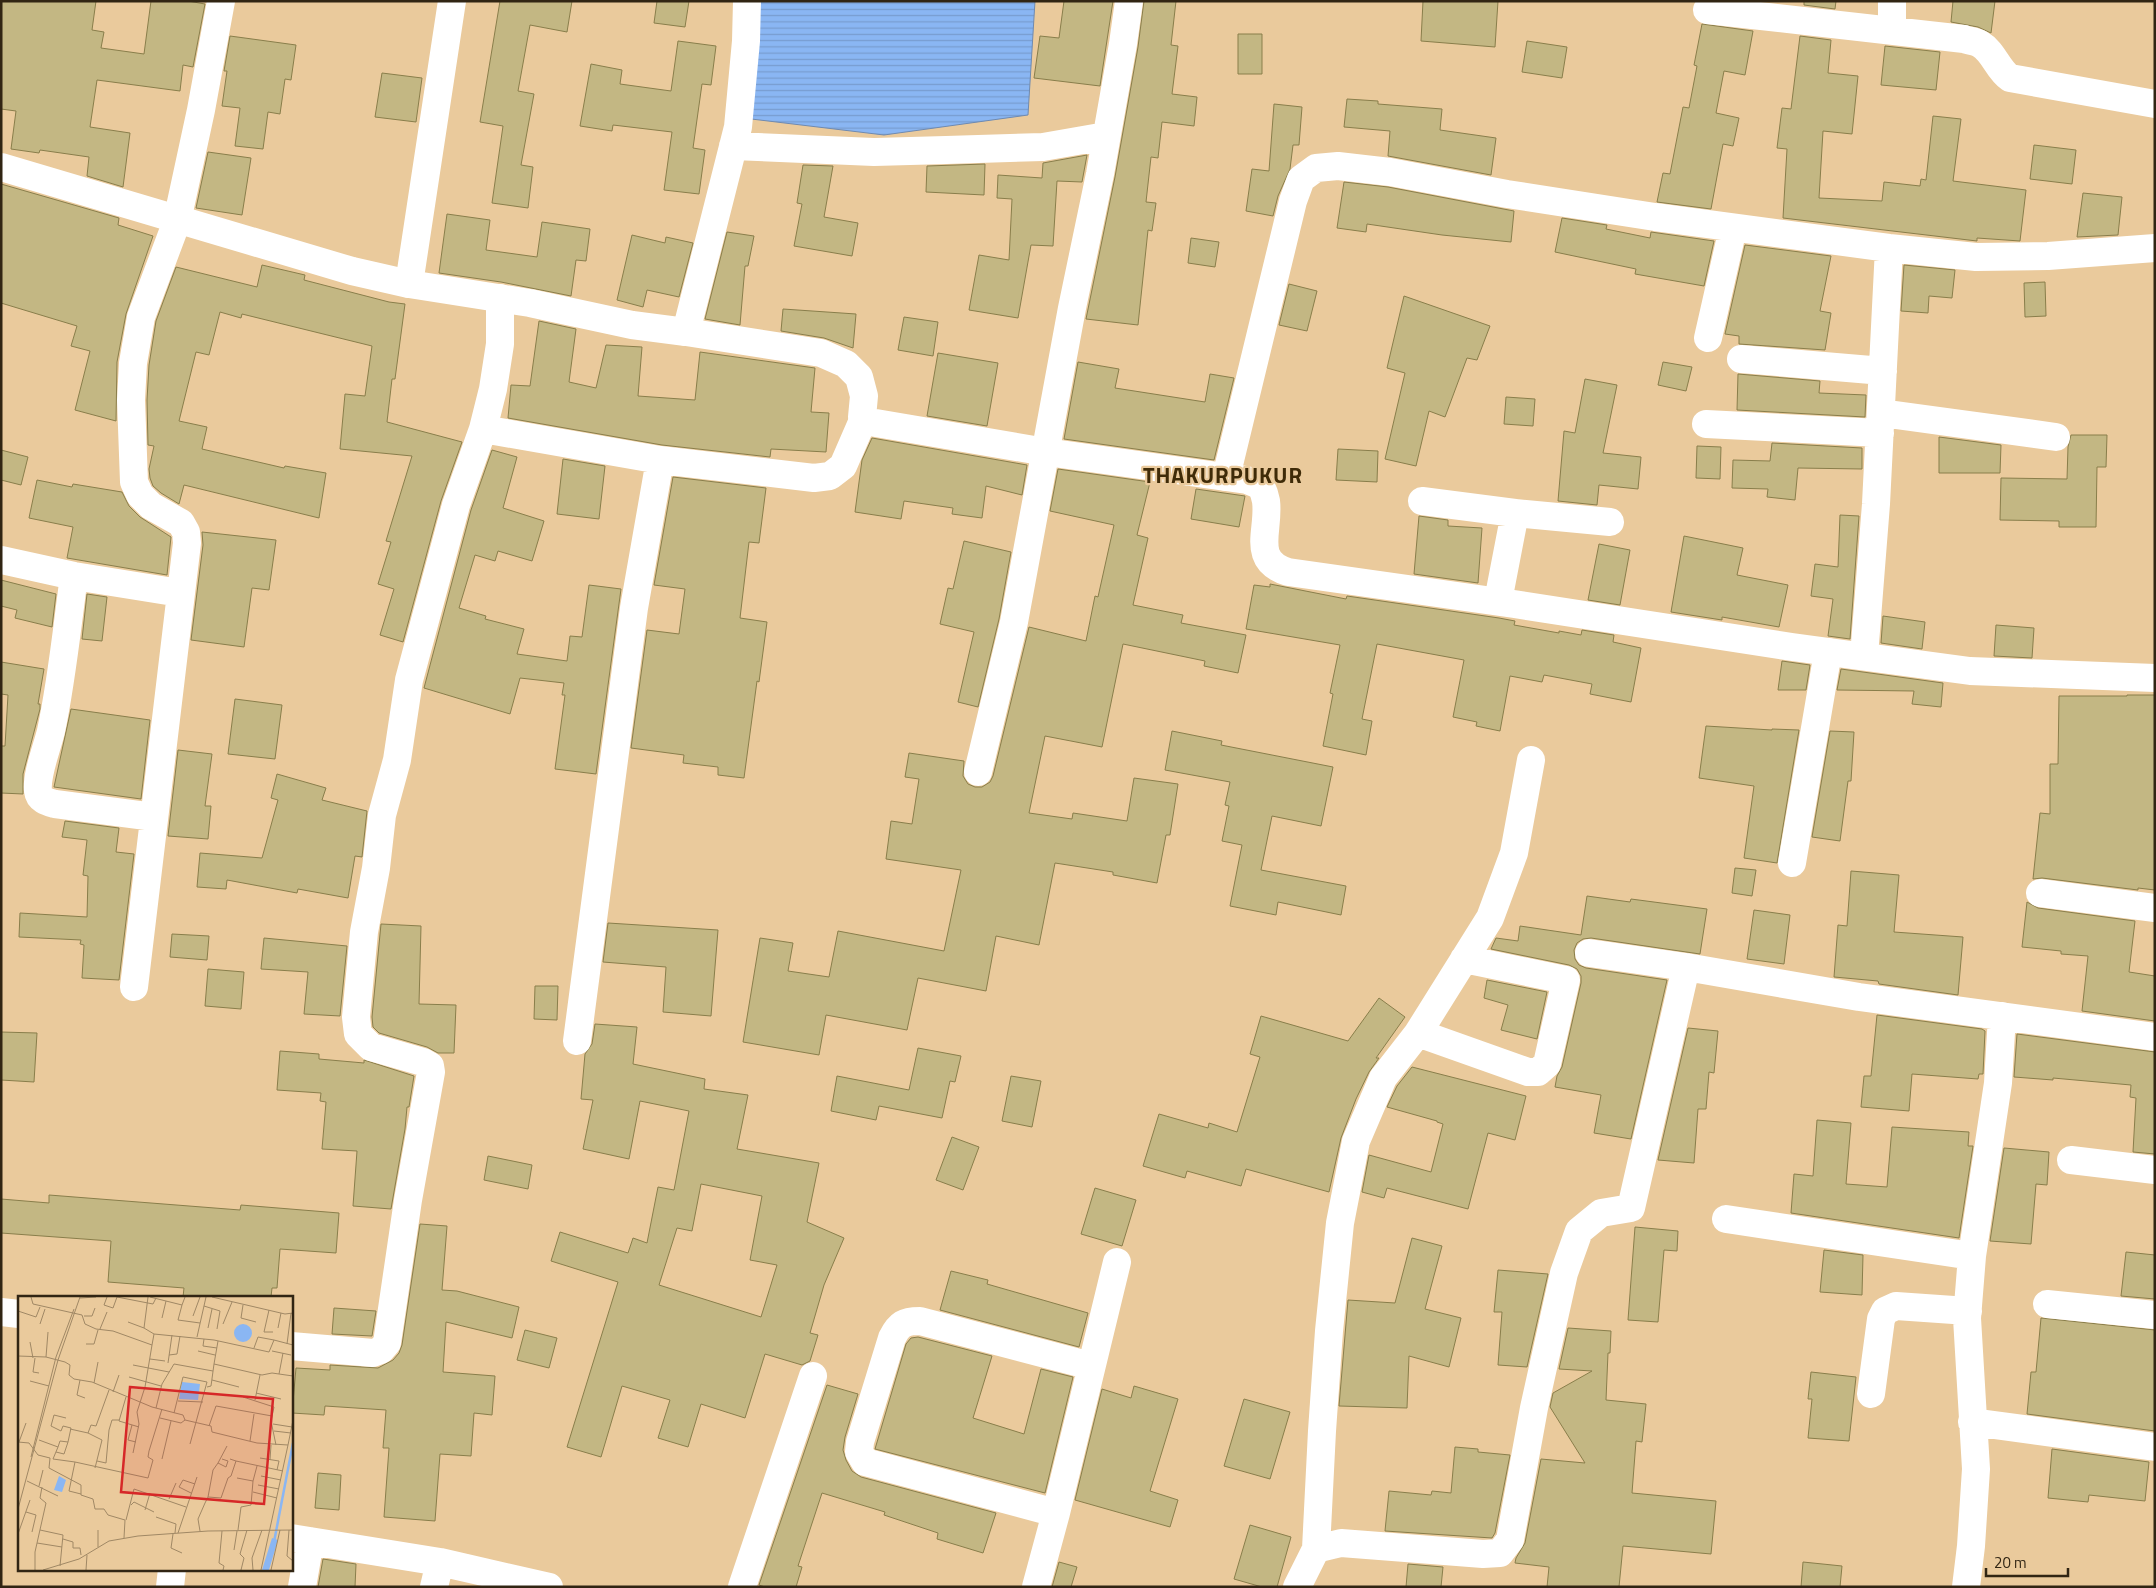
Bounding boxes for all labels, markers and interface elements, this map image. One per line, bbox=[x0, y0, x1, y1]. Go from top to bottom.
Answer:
district label: THAKURPUKUR bbox=[1143, 458, 1303, 492]
inset map bbox=[18, 1296, 292, 1570]
scale bar bbox=[1986, 1546, 2068, 1578]
text: 20 m bbox=[1994, 1551, 2027, 1574]

